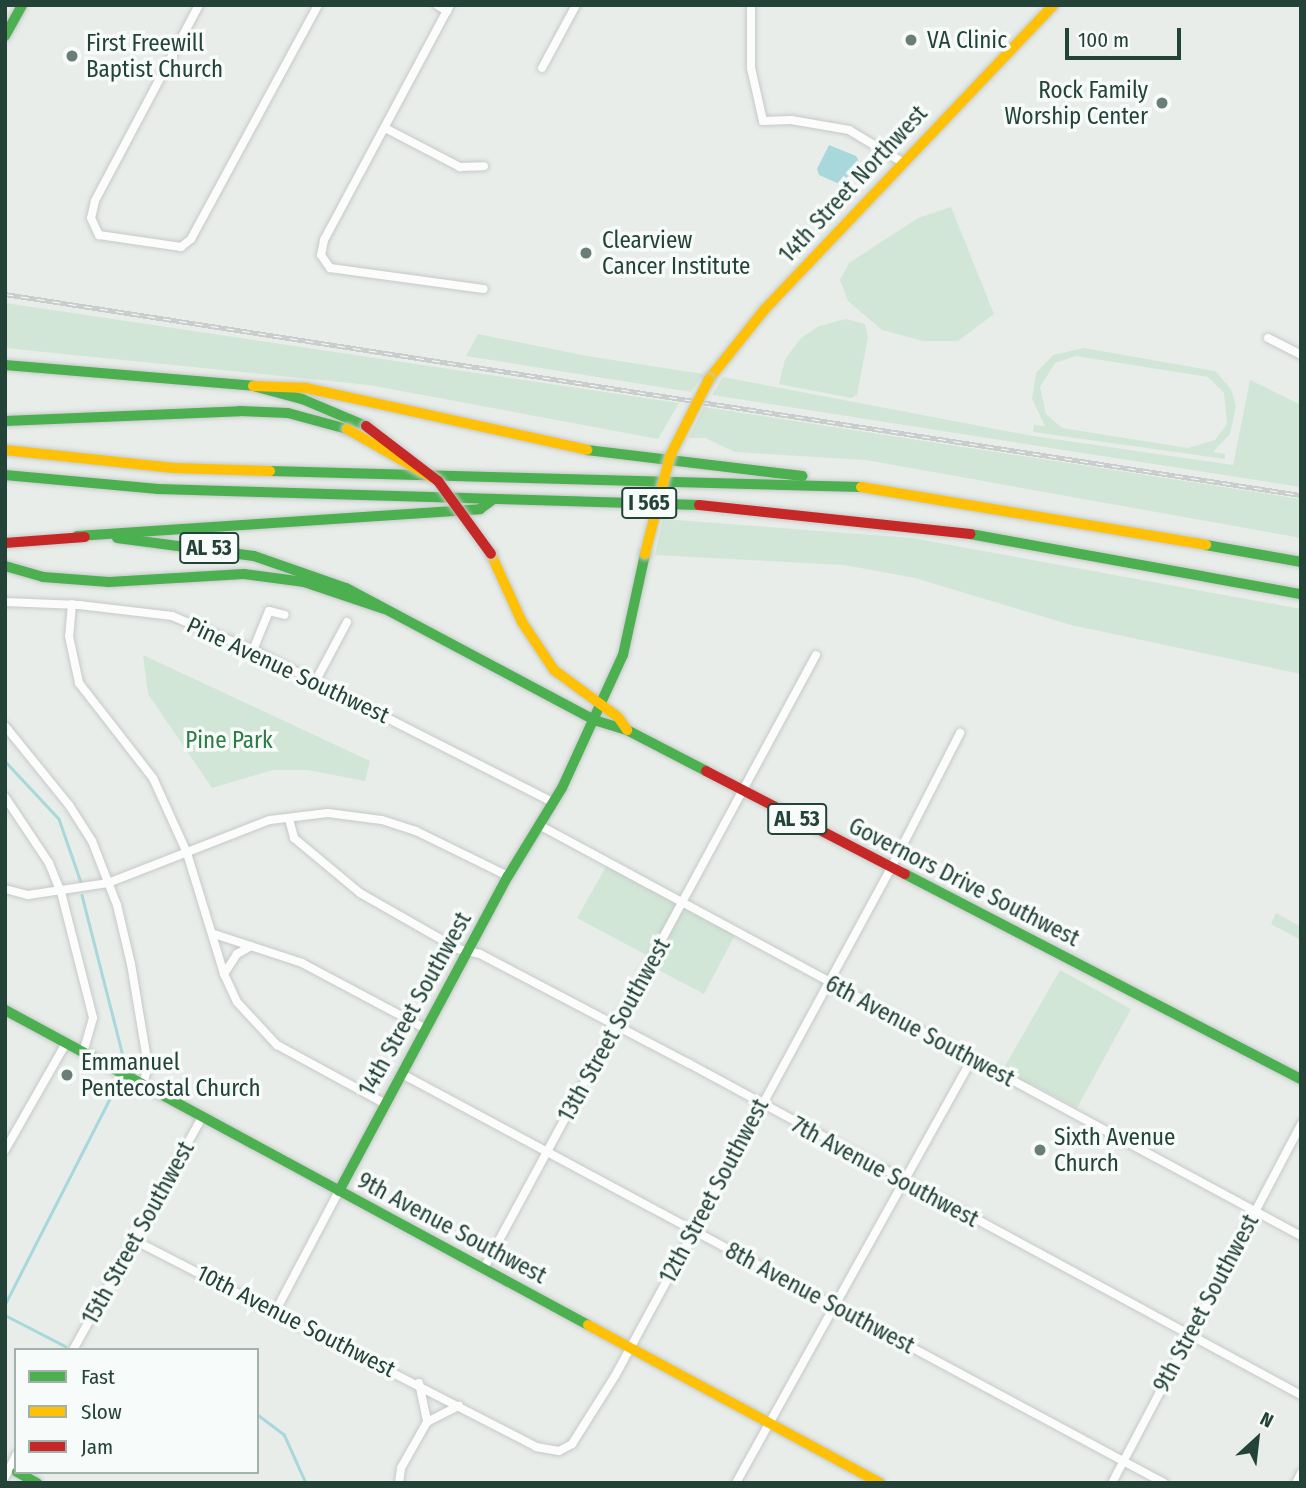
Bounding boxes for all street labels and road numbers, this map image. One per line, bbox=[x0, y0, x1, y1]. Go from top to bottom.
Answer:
street label: 14th Street Northwest bbox=[773, 100, 933, 268]
road number: I 565 bbox=[621, 486, 677, 520]
road number: AL 53 bbox=[178, 530, 241, 566]
street label: Pine Avenue Southwest bbox=[182, 611, 394, 729]
road number: AL 53 bbox=[766, 802, 828, 836]
street label: Governors Drive Southwest bbox=[844, 812, 1084, 952]
street label: 14th Street Southwest bbox=[353, 907, 477, 1101]
street label: 13th Street Southwest bbox=[552, 934, 676, 1126]
street label: 6th Avenue Southwest bbox=[821, 970, 1019, 1092]
street label: 12th Street Southwest bbox=[654, 1094, 774, 1288]
street label: 7th Avenue Southwest bbox=[787, 1111, 983, 1233]
street label: 15th Street Southwest bbox=[76, 1137, 200, 1329]
street label: 9th Avenue Southwest bbox=[353, 1167, 551, 1289]
street label: 9th Street Southwest bbox=[1148, 1209, 1264, 1397]
street label: 8th Avenue Southwest bbox=[721, 1237, 919, 1359]
street label: 10th Avenue Southwest bbox=[192, 1259, 400, 1383]

